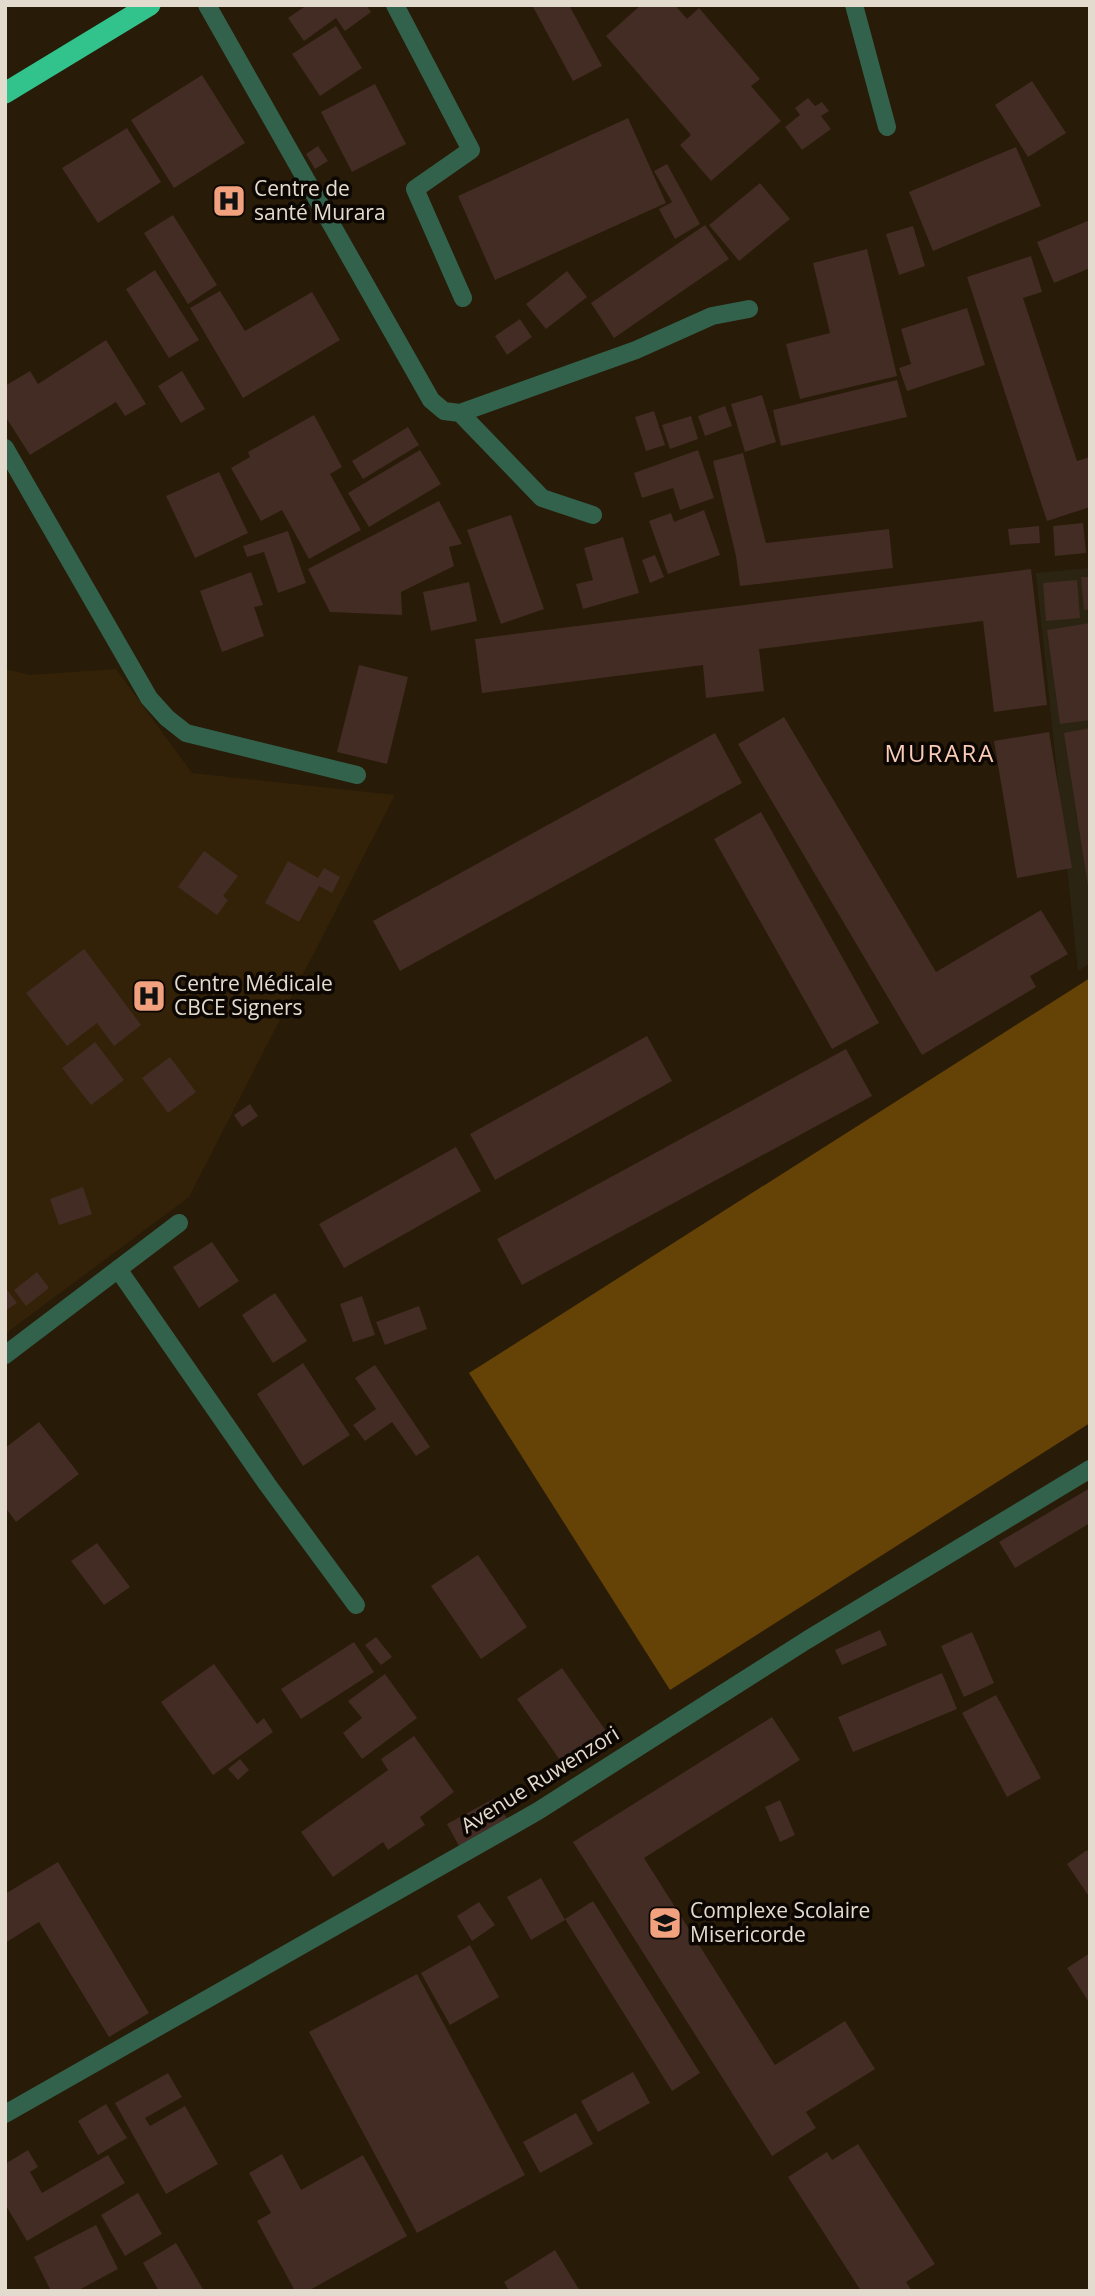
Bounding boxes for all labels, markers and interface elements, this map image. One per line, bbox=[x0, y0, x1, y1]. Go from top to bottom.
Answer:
place label: Centre de santé Murara bbox=[254, 174, 386, 226]
hospital icon: Centre de santé Murara bbox=[210, 182, 248, 220]
district label: MURARA bbox=[884, 736, 996, 769]
place label: Centre Médicale CBCE Signers bbox=[174, 969, 333, 1021]
hospital icon: Centre Médicale CBCE Signers bbox=[130, 977, 168, 1015]
street label: Avenue Ruwenzori bbox=[455, 1719, 624, 1839]
place label: Complexe Scolaire Misericorde bbox=[690, 1896, 870, 1948]
school or university icon: Complexe Scolaire Misericorde bbox=[646, 1904, 684, 1942]

